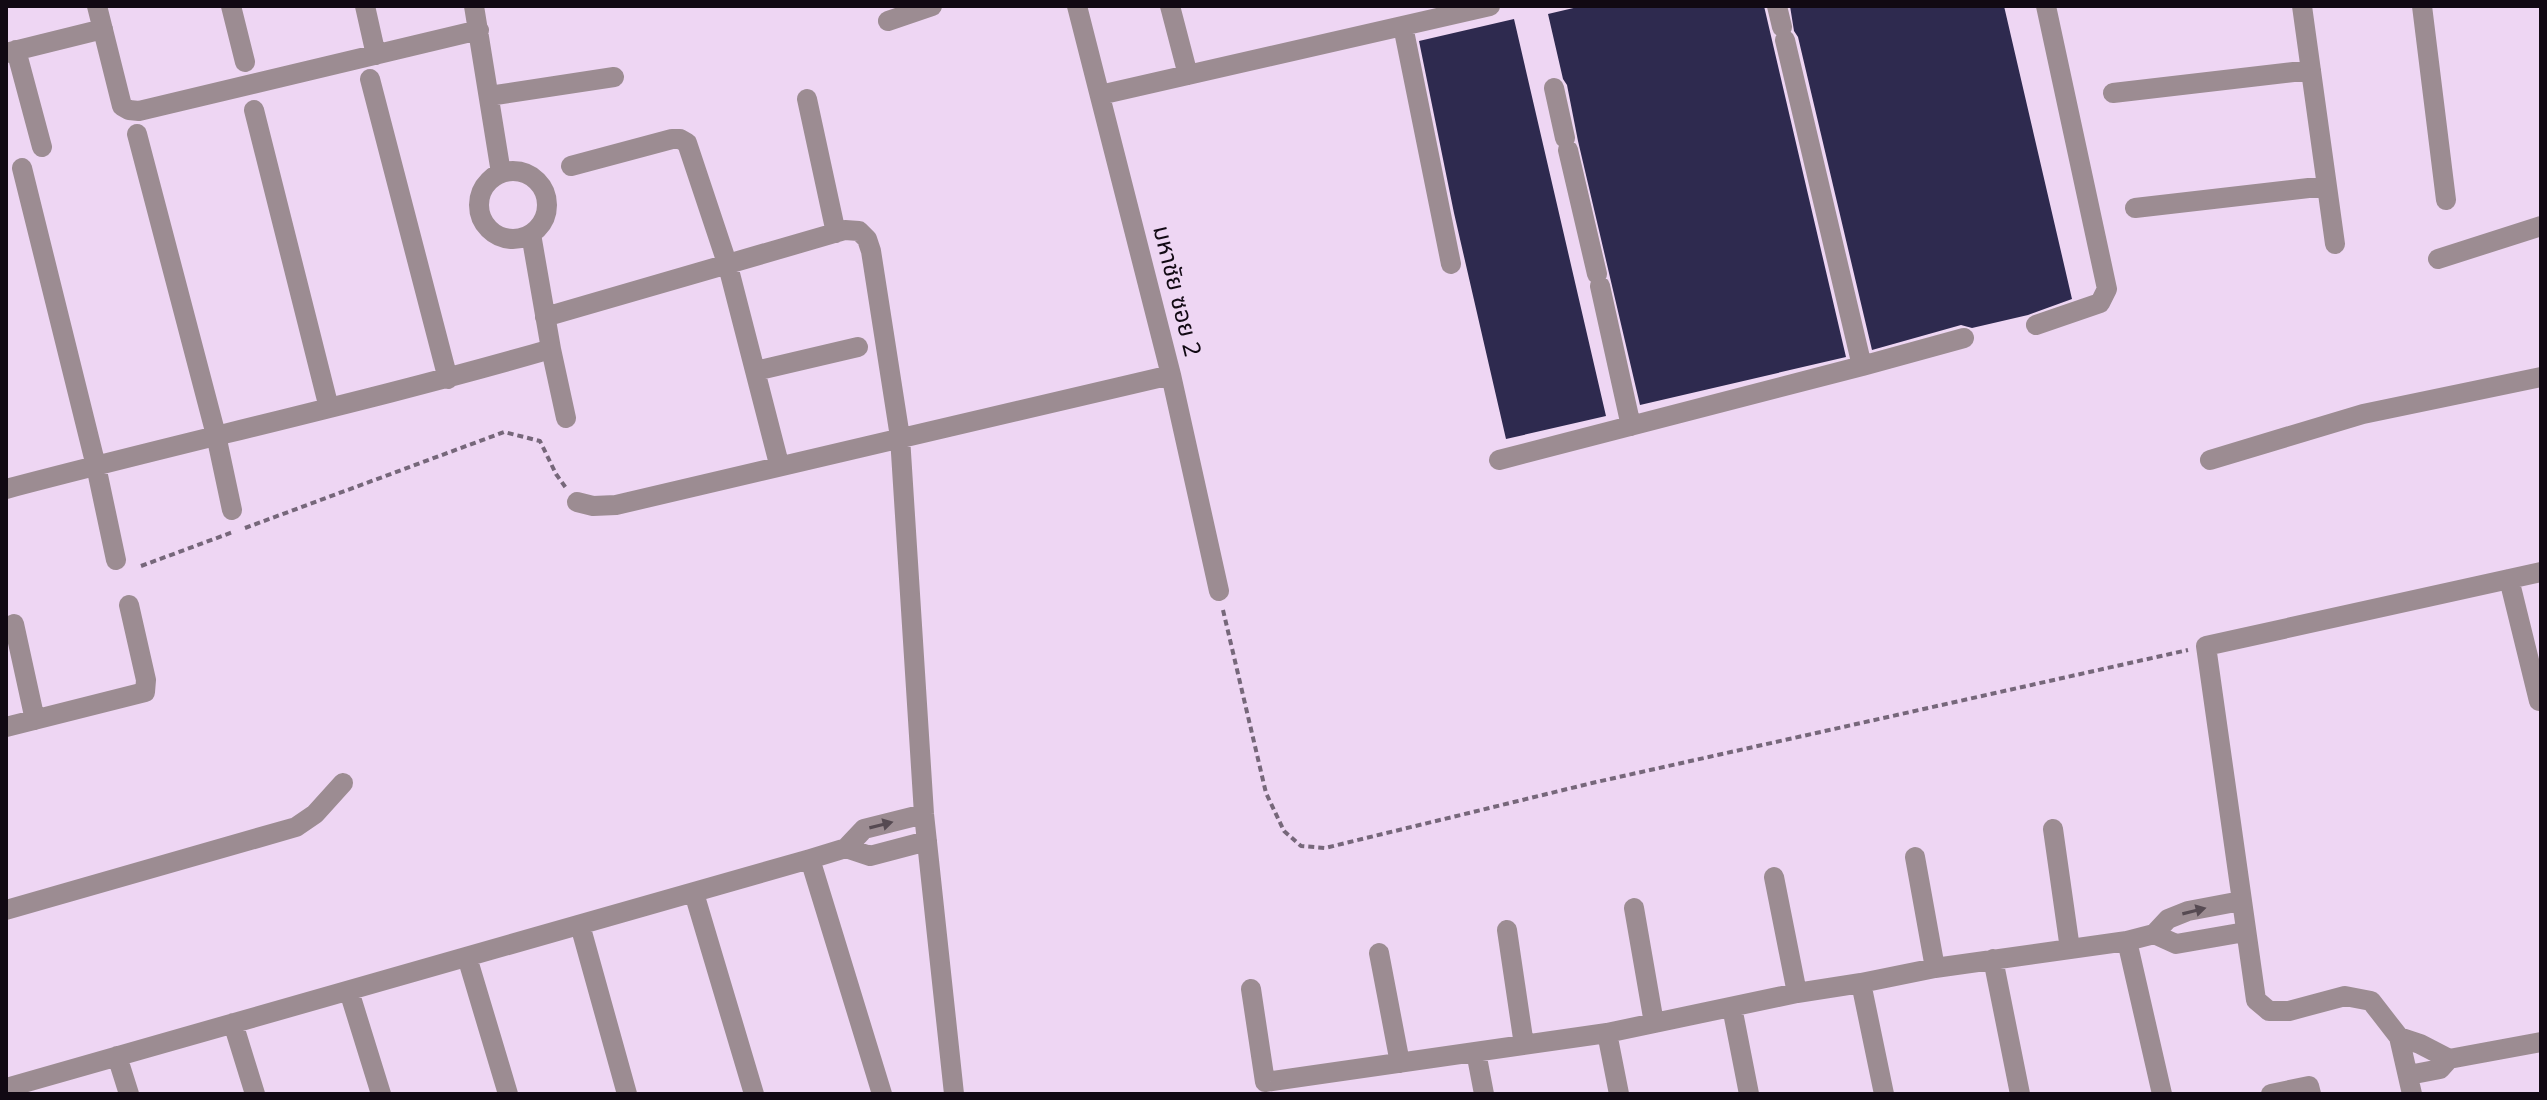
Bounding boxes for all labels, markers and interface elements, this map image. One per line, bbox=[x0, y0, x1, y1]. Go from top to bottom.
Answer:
street label: มหาชัย ซอย 2 bbox=[1146, 222, 1211, 359]
one-way arrow bbox=[869, 818, 894, 830]
one-way arrow bbox=[2182, 904, 2207, 916]

